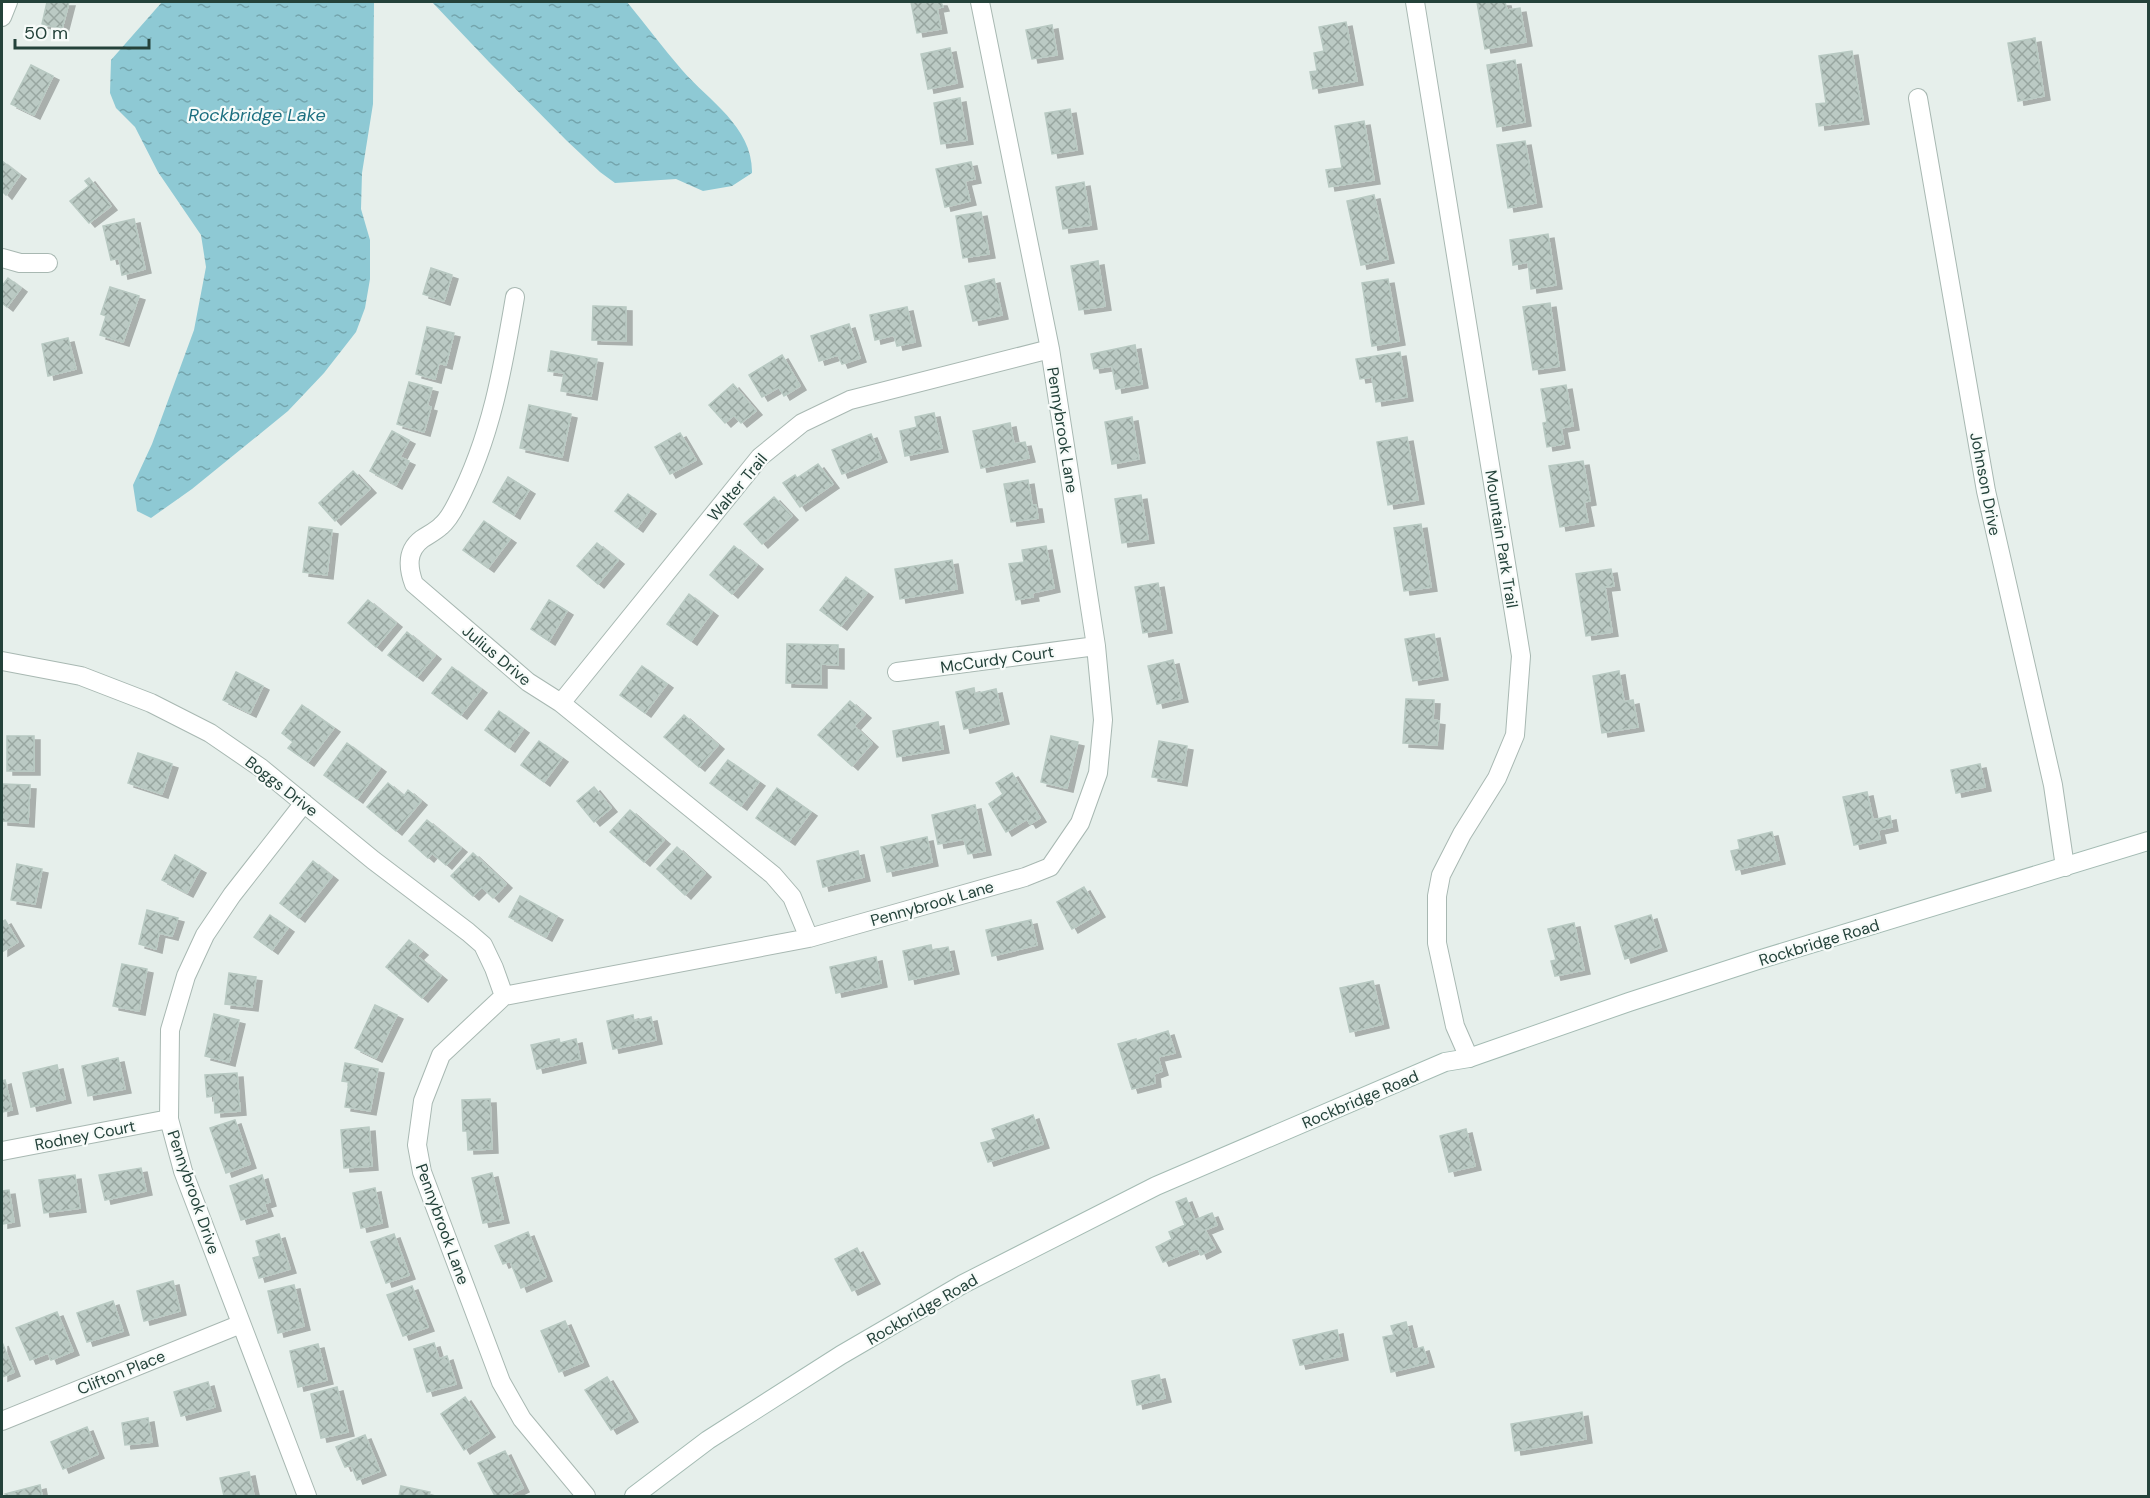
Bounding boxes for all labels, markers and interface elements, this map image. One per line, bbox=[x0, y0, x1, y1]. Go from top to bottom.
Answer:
scale bar bbox=[15, 12, 148, 50]
text: 50 m bbox=[24, 21, 68, 45]
water label: Rockbridge Lake bbox=[188, 103, 326, 127]
street label: Pennybrook Lane bbox=[1042, 366, 1083, 495]
street label: Johnson Drive bbox=[1965, 431, 2006, 538]
street label: Walter Trail bbox=[703, 449, 772, 526]
street label: Mountain Park Trail bbox=[1480, 469, 1523, 610]
street label: Julius Drive bbox=[458, 620, 536, 690]
street label: McCurdy Court bbox=[939, 641, 1055, 678]
street label: Boggs Drive bbox=[241, 751, 322, 821]
street label: Pennybrook Lane bbox=[868, 876, 996, 931]
street label: Rockbridge Road bbox=[1756, 914, 1882, 971]
street label: Rockbridge Road bbox=[1299, 1065, 1422, 1133]
street label: Rodney Court bbox=[33, 1115, 137, 1156]
street label: Pennybrook Drive bbox=[162, 1127, 225, 1257]
street label: Pennybrook Lane bbox=[411, 1161, 474, 1288]
street label: Rockbridge Road bbox=[863, 1269, 982, 1350]
street label: Clifton Place bbox=[74, 1345, 168, 1400]

